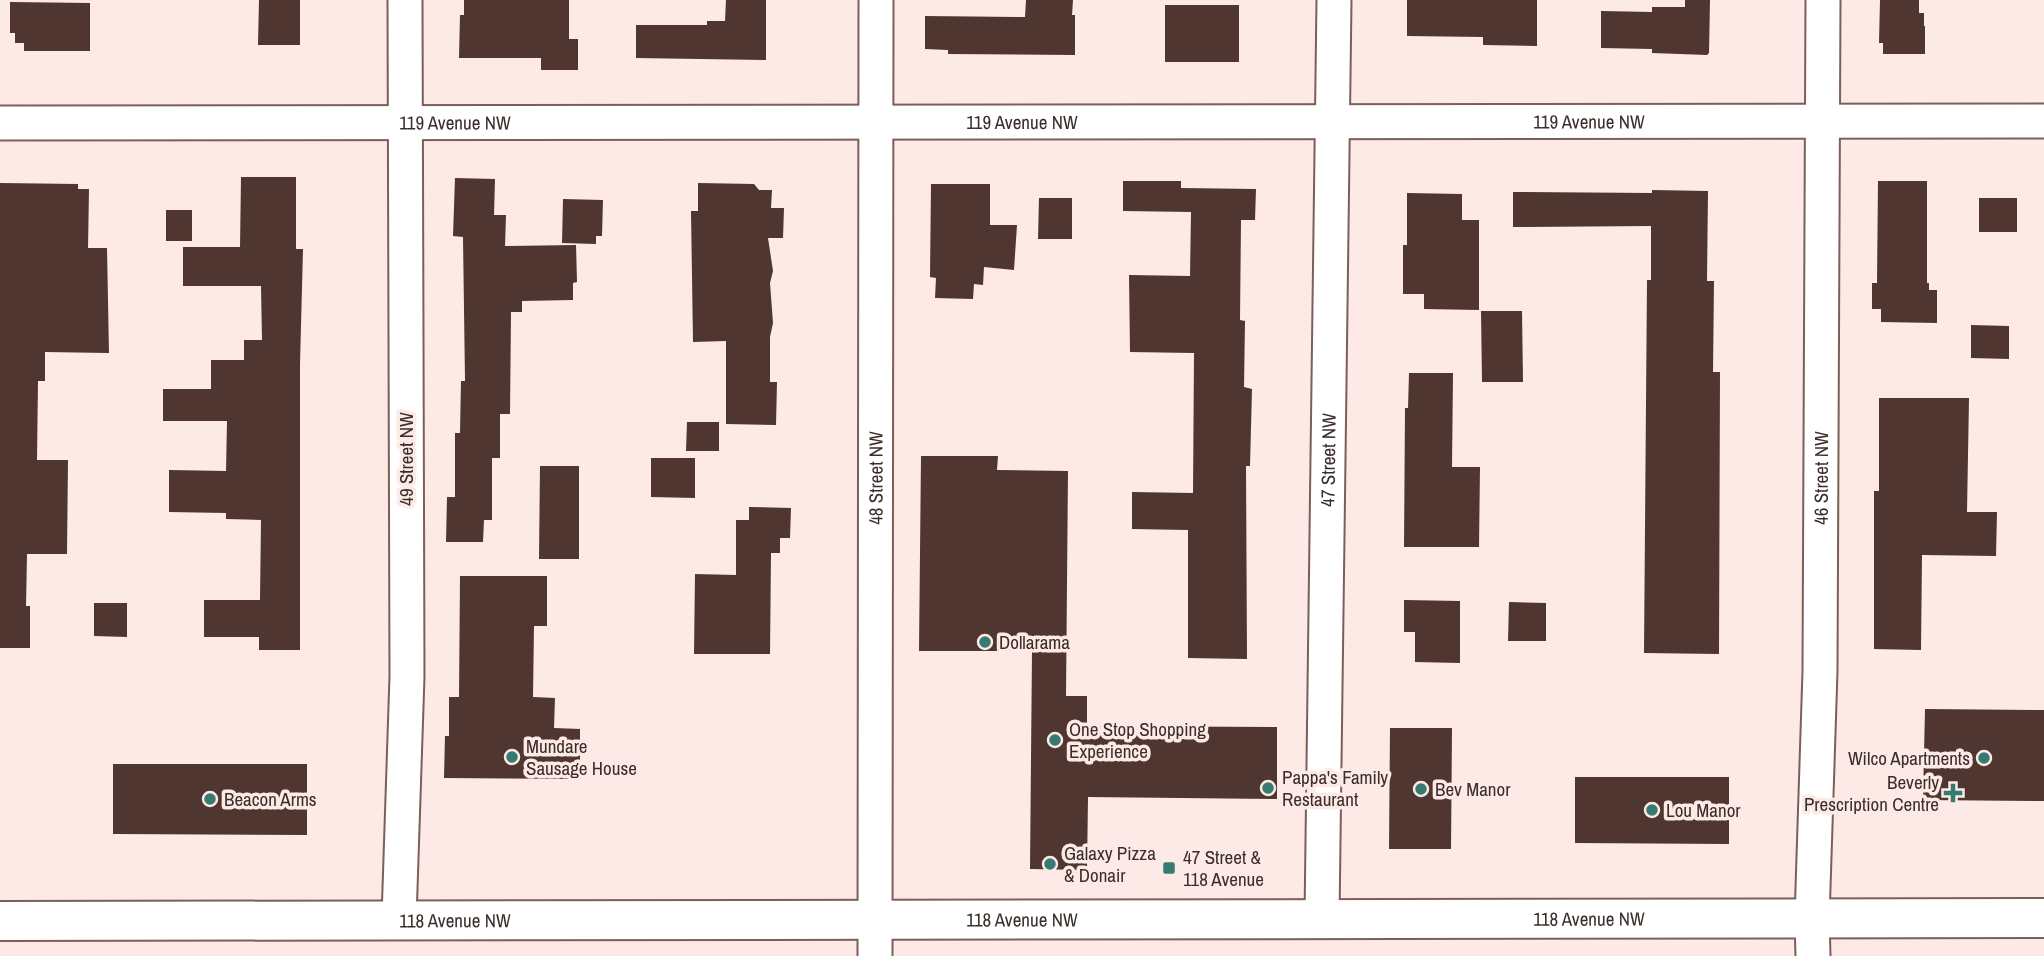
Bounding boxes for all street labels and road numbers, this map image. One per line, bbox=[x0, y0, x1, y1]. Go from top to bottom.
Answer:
street label: 119 Avenue NW bbox=[1533, 108, 1645, 134]
street label: 119 Avenue NW bbox=[966, 109, 1078, 135]
street label: 119 Avenue NW bbox=[399, 110, 511, 136]
street label: 49 Street NW bbox=[393, 412, 419, 506]
street label: 47 Street NW bbox=[1314, 413, 1342, 507]
street label: 48 Street NW bbox=[862, 431, 889, 525]
street label: 46 Street NW bbox=[1808, 431, 1834, 525]
street label: 118 Avenue NW bbox=[966, 906, 1078, 933]
street label: 118 Avenue NW bbox=[1533, 906, 1645, 932]
street label: 118 Avenue NW bbox=[399, 907, 511, 933]

